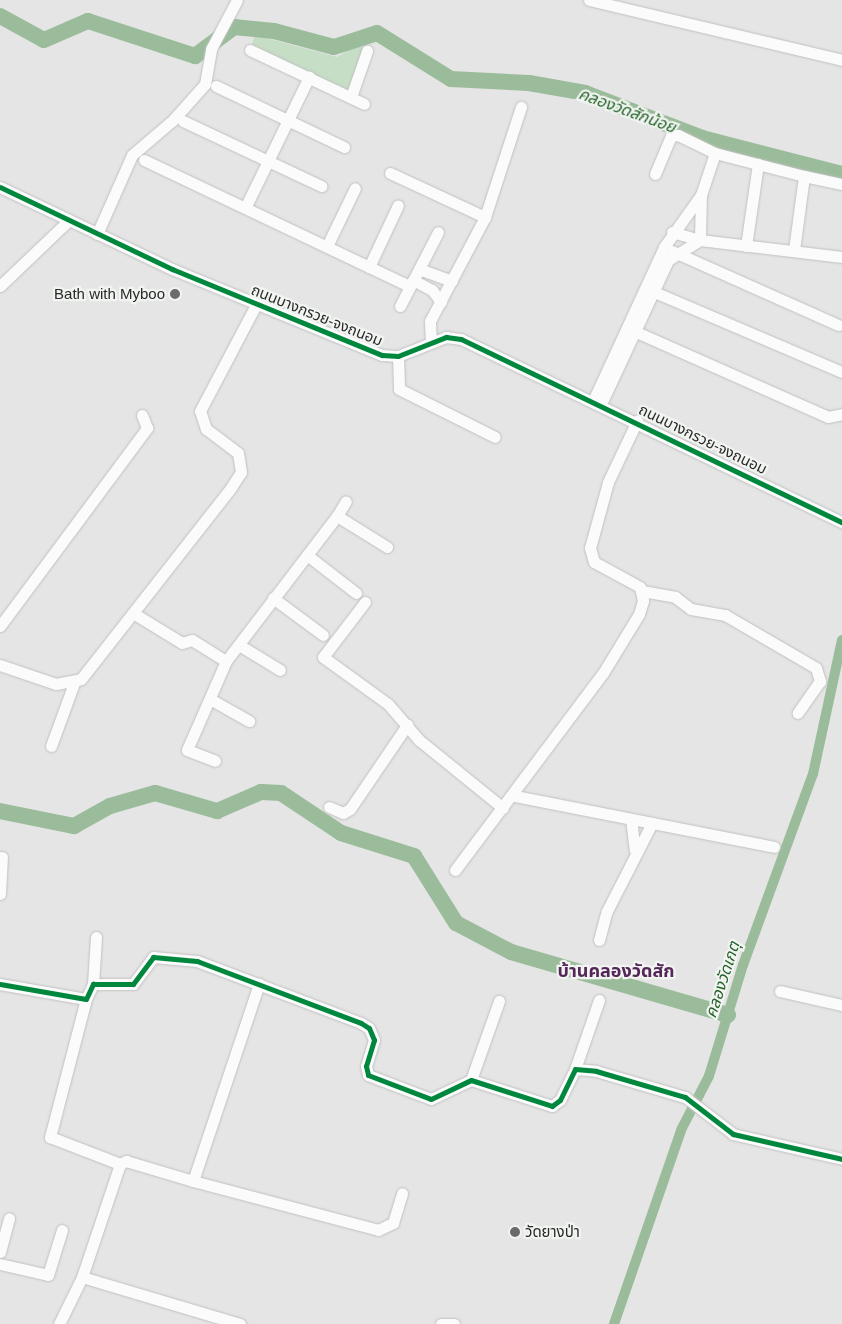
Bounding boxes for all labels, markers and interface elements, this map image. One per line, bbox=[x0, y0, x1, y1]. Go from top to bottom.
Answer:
water label: คลองวัดสักน้อย bbox=[576, 85, 678, 137]
street label: ถนนบางกรวย-จงถนอม bbox=[249, 280, 385, 350]
place label: Bath with Myboo bbox=[54, 285, 165, 303]
marker: Bath with Myboo bbox=[169, 288, 181, 300]
street label: ถนนบางกรวย-จงถนอม bbox=[636, 400, 770, 478]
water label: คลองวัดเกตุ bbox=[702, 939, 744, 1021]
district label: บ้านคลองวัดสัก bbox=[558, 960, 674, 982]
place label: วัดยางป่า bbox=[525, 1223, 580, 1241]
marker: วัดยางป่า bbox=[509, 1226, 521, 1238]

